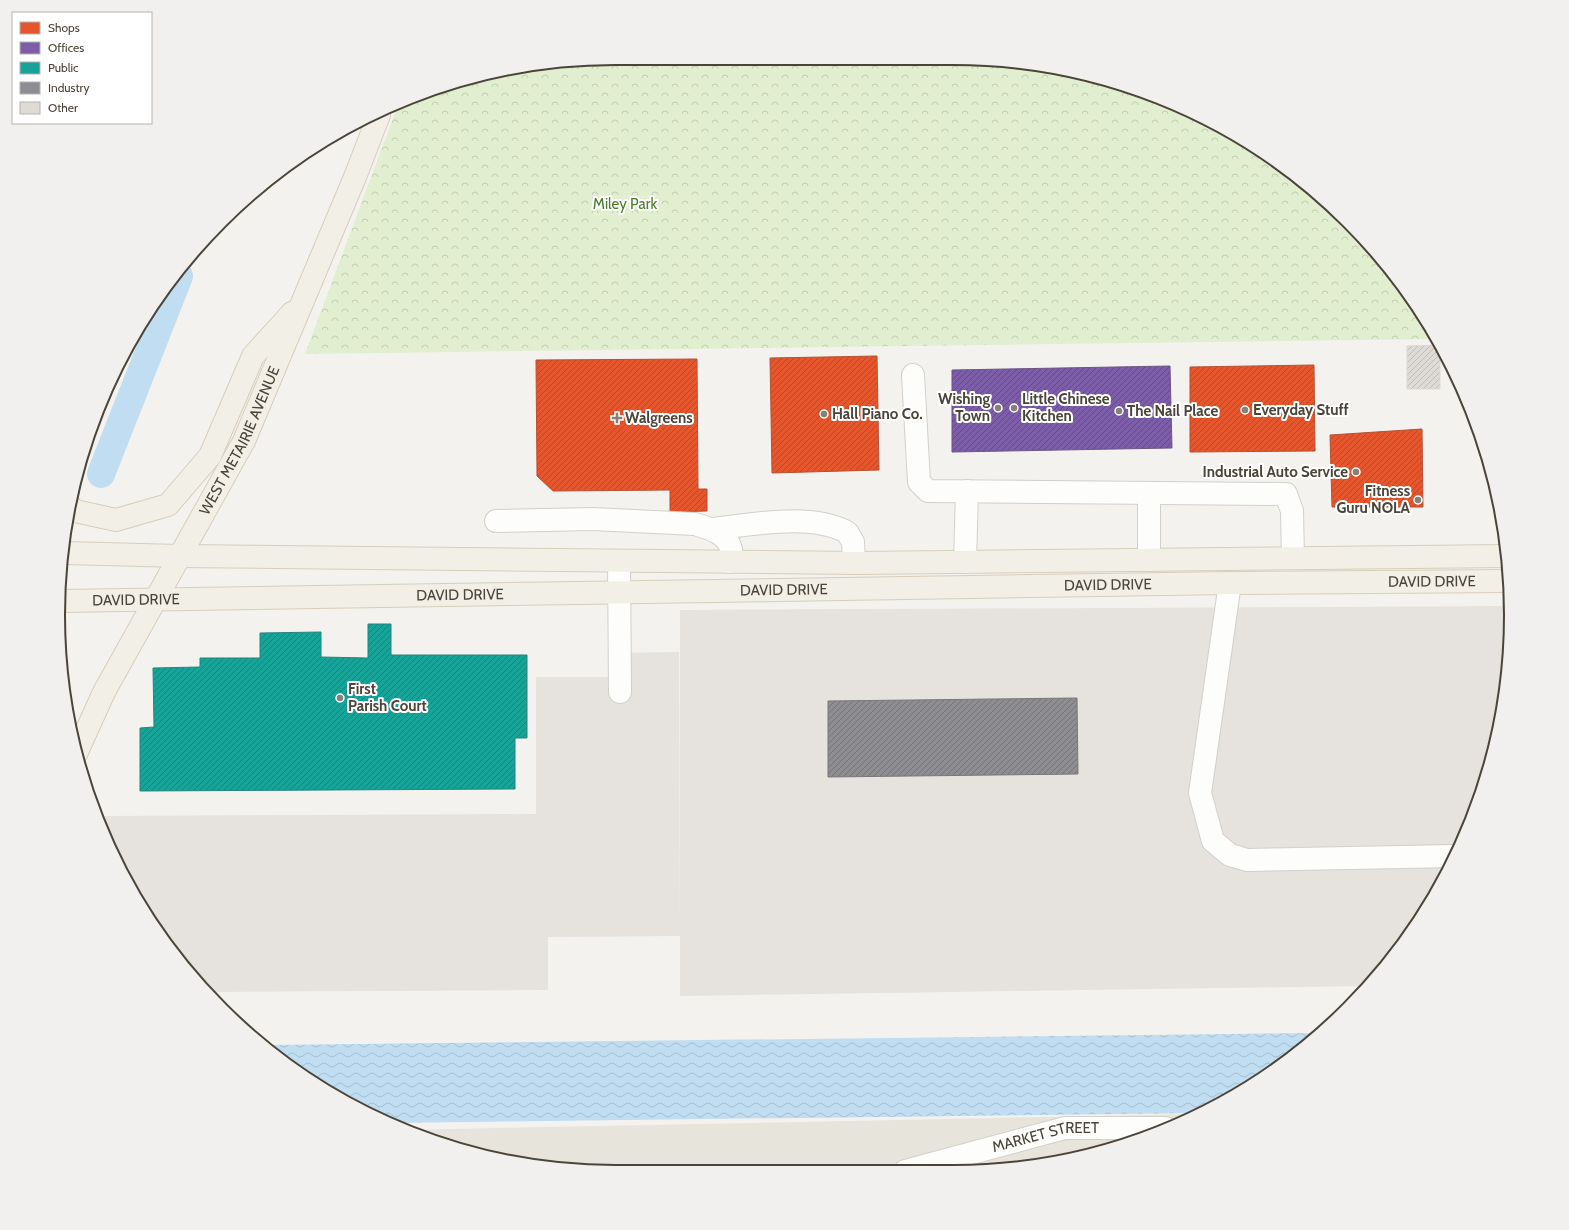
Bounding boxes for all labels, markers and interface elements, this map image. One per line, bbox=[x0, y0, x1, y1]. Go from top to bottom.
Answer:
legend bbox=[12, 12, 152, 124]
text: Shops bbox=[48, 20, 80, 35]
text: Offices bbox=[48, 40, 84, 55]
text: Public bbox=[48, 60, 79, 75]
text: Industry bbox=[48, 80, 89, 95]
text: Other bbox=[48, 100, 78, 115]
park label: Miley Park bbox=[593, 195, 657, 213]
street label: WEST METAIRIE AVENUE bbox=[196, 363, 283, 518]
place label: Wishing Town bbox=[938, 390, 990, 425]
place label: Little Chinese Kitchen bbox=[1022, 390, 1110, 425]
place label: Everyday Stuff bbox=[1253, 401, 1349, 419]
place label: The Nail Place bbox=[1127, 402, 1218, 420]
marker: Wishing Town bbox=[993, 403, 1003, 413]
marker: Little Chinese Kitchen bbox=[1009, 403, 1019, 413]
place label: Hall Piano Co. bbox=[832, 405, 923, 423]
marker: Everyday Stuff bbox=[1240, 405, 1250, 415]
marker: The Nail Place bbox=[1114, 406, 1124, 416]
place label: Walgreens bbox=[625, 409, 693, 427]
marker: Hall Piano Co. bbox=[819, 409, 829, 419]
marker: Walgreens bbox=[612, 413, 622, 423]
place label: Industrial Auto Service bbox=[1203, 463, 1348, 481]
marker: Industrial Auto Service bbox=[1351, 467, 1361, 477]
place label: Fitness Guru NOLA bbox=[1336, 482, 1411, 517]
marker: Fitness Guru NOLA bbox=[1413, 495, 1423, 505]
street label: DAVID DRIVE bbox=[1388, 572, 1476, 591]
street label: DAVID DRIVE bbox=[1064, 575, 1152, 595]
street label: DAVID DRIVE bbox=[740, 580, 828, 600]
street label: DAVID DRIVE bbox=[416, 585, 504, 605]
street label: DAVID DRIVE bbox=[92, 590, 180, 610]
place label: First Parish Court bbox=[348, 680, 427, 715]
marker: First Parish Court bbox=[335, 693, 345, 703]
street label: MARKET STREET bbox=[990, 1119, 1099, 1156]

